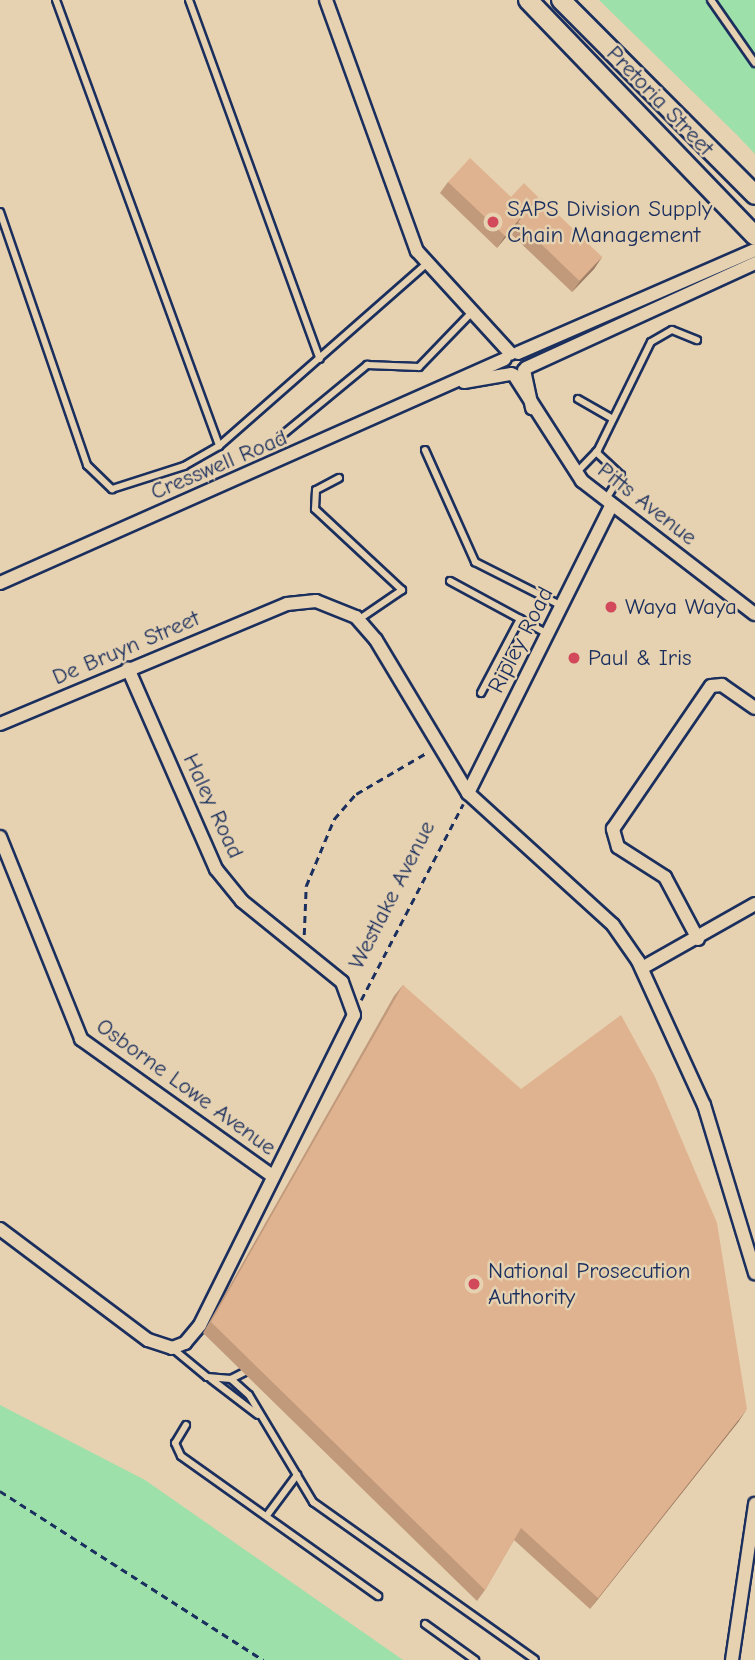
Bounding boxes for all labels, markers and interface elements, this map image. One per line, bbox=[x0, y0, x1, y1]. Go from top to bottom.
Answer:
street label: Pretoria Street bbox=[601, 40, 719, 162]
place label: SAPS Division Supply Chain Management bbox=[507, 195, 712, 249]
marker: SAPS Division Supply Chain Management bbox=[485, 214, 501, 230]
street label: Cresswell Road bbox=[147, 424, 291, 506]
street label: Pitts Avenue bbox=[592, 457, 702, 551]
street label: Ripley Road bbox=[483, 582, 559, 698]
place label: Waya Waya bbox=[625, 593, 737, 621]
marker: Waya Waya bbox=[603, 599, 619, 615]
street label: De Bruyn Street bbox=[48, 605, 204, 691]
place label: Paul & Iris bbox=[588, 644, 692, 672]
marker: Paul & Iris bbox=[566, 650, 582, 666]
street label: Haley Road bbox=[177, 749, 249, 863]
street label: Westlake Avenue bbox=[343, 816, 441, 974]
street label: Osborne Lowe Avenue bbox=[91, 1012, 281, 1162]
place label: National Prosecution Authority bbox=[488, 1257, 690, 1311]
marker: National Prosecution Authority bbox=[466, 1276, 482, 1292]

